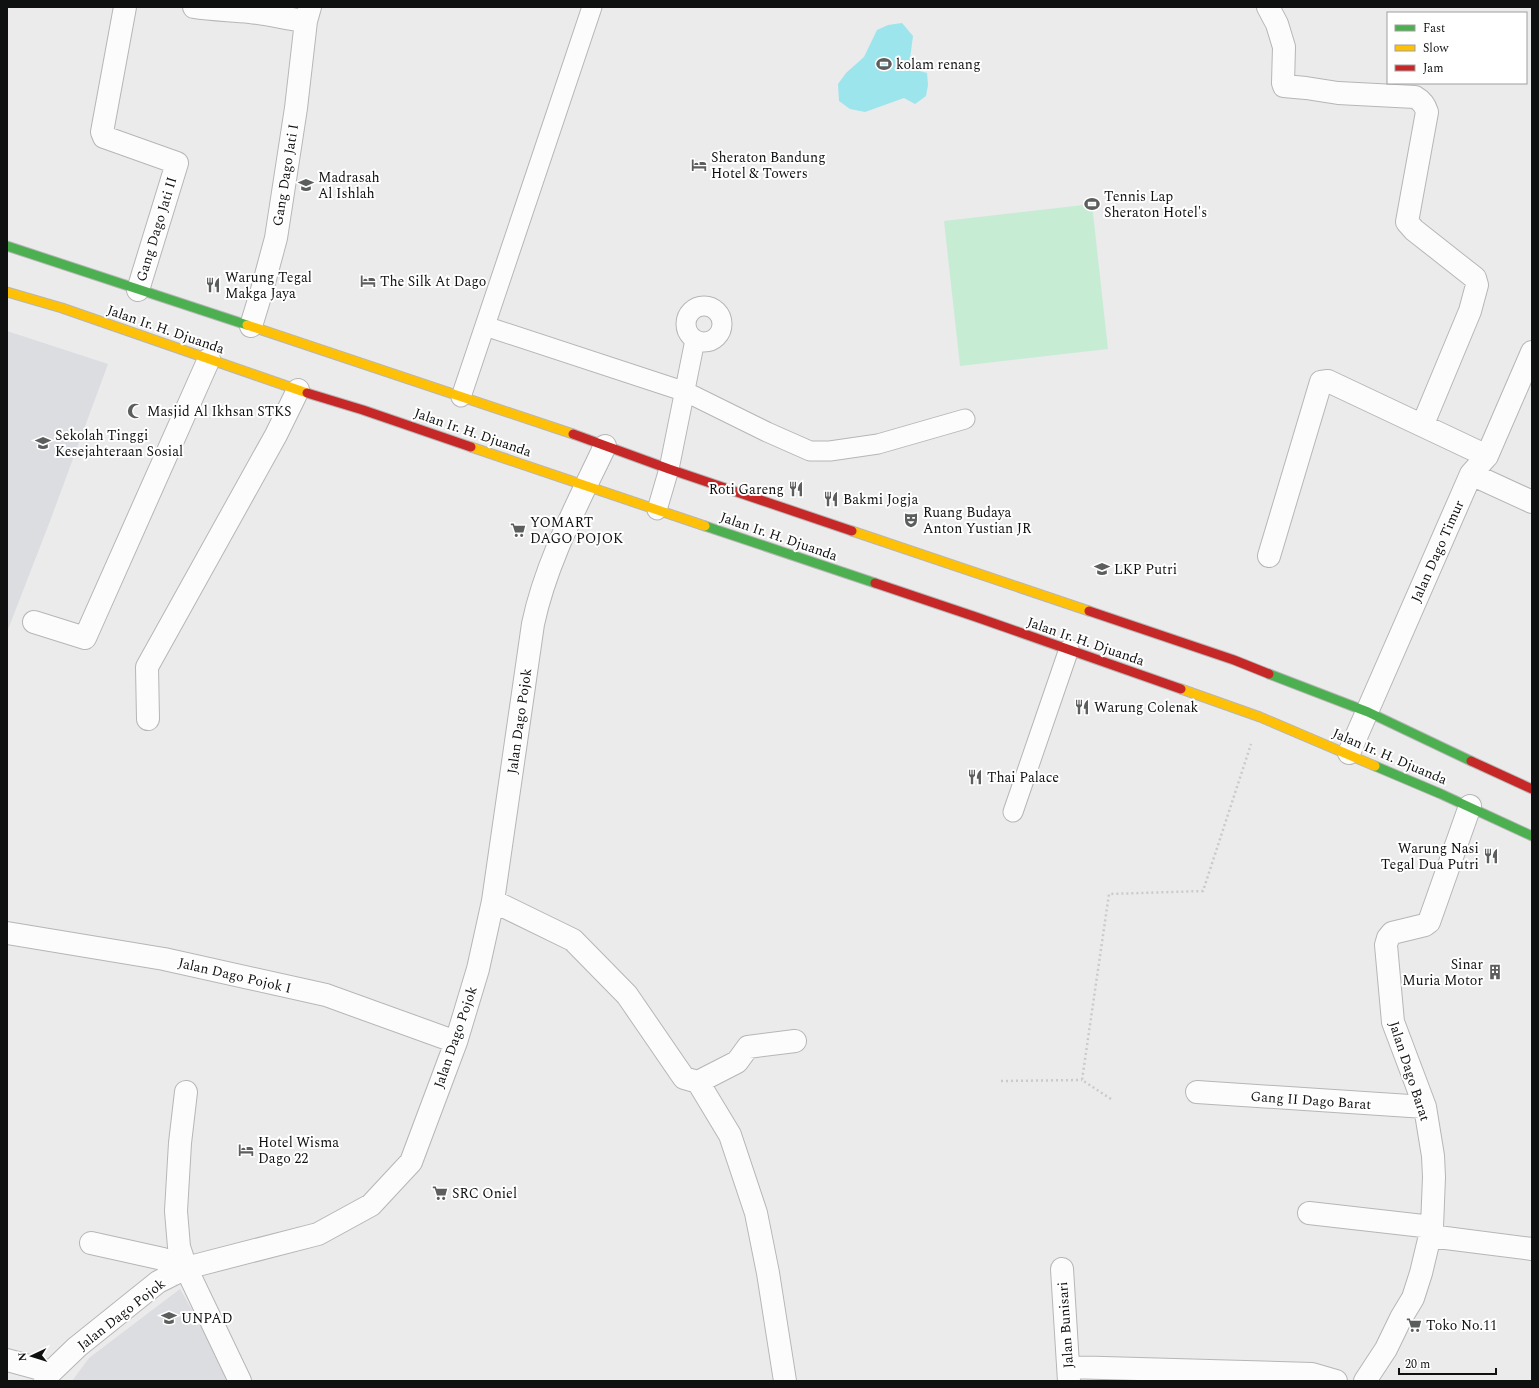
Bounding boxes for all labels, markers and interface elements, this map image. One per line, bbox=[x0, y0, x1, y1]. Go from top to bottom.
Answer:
legend bbox=[1387, 12, 1527, 84]
text: Fast bbox=[1423, 19, 1445, 38]
text: Slow bbox=[1423, 39, 1449, 58]
place label: kolam renang bbox=[896, 54, 981, 75]
sports icon: kolam renang bbox=[875, 55, 893, 73]
text: Jam bbox=[1423, 59, 1444, 78]
street label: Gang Dago Jati I bbox=[267, 122, 304, 228]
place label: Sheraton Bandung Hotel & Towers bbox=[711, 147, 826, 184]
hotel icon: Sheraton Bandung Hotel & Towers bbox=[690, 156, 708, 174]
place label: Madrasah Al Ishlah bbox=[318, 167, 380, 204]
street label: Gang Dago Jati II bbox=[131, 174, 182, 284]
school or university icon: Madrasah Al Ishlah bbox=[297, 176, 315, 194]
place label: Tennis Lap Sheraton Hotel's bbox=[1104, 186, 1207, 223]
sports icon: Tennis Lap Sheraton Hotel's bbox=[1083, 195, 1101, 213]
place label: Warung Tegal Makga Jaya bbox=[225, 267, 312, 304]
place label: The Silk At Dago bbox=[380, 271, 486, 292]
hotel icon: The Silk At Dago bbox=[359, 272, 377, 290]
restaurant icon: Warung Tegal Makga Jaya bbox=[204, 276, 222, 294]
street label: Jalan Ir. H. Djuanda bbox=[104, 300, 227, 359]
place label: Masjid Al Ikhsan STKS bbox=[147, 401, 291, 422]
mosque icon: Masjid Al Ikhsan STKS bbox=[126, 402, 144, 420]
street label: Jalan Ir. H. Djuanda bbox=[411, 403, 534, 462]
place label: Sekolah Tinggi Kesejahteraan Sosial bbox=[55, 425, 183, 462]
school or university icon: Sekolah Tinggi Kesejahteraan Sosial bbox=[34, 434, 52, 452]
place label: Roti Gareng bbox=[709, 479, 784, 500]
restaurant icon: Roti Gareng bbox=[787, 480, 805, 498]
place label: Bakmi Jogja bbox=[843, 489, 918, 510]
restaurant icon: Bakmi Jogja bbox=[822, 490, 840, 508]
street label: Jalan Dago Timur bbox=[1406, 496, 1470, 606]
place label: Ruang Budaya Anton Yustian JR bbox=[923, 502, 1032, 539]
street label: Jalan Ir. H. Djuanda bbox=[717, 507, 840, 566]
theatre icon: Ruang Budaya Anton Yustian JR bbox=[902, 511, 920, 529]
place label: YOMART DAGO POJOK bbox=[530, 512, 623, 549]
supermarket icon: YOMART DAGO POJOK bbox=[509, 521, 527, 539]
place label: LKP Putri bbox=[1114, 559, 1177, 580]
school or university icon: LKP Putri bbox=[1093, 560, 1111, 578]
street label: Jalan Ir. H. Djuanda bbox=[1024, 612, 1147, 671]
street label: Jalan Dago Pojok bbox=[502, 667, 537, 775]
place label: Warung Colenak bbox=[1094, 697, 1198, 718]
restaurant icon: Warung Colenak bbox=[1073, 698, 1091, 716]
street label: Jalan Ir. H. Djuanda bbox=[1329, 723, 1451, 790]
place label: Thai Palace bbox=[987, 767, 1059, 788]
restaurant icon: Thai Palace bbox=[966, 768, 984, 786]
place label: Warung Nasi Tegal Dua Putri bbox=[1381, 838, 1479, 875]
restaurant icon: Warung Nasi Tegal Dua Putri bbox=[1482, 847, 1500, 865]
street label: Jalan Dago Pojok I bbox=[176, 952, 294, 999]
place label: Sinar Muria Motor bbox=[1402, 954, 1483, 991]
building icon: Sinar Muria Motor bbox=[1486, 963, 1504, 981]
street label: Jalan Dago Pojok bbox=[428, 983, 483, 1091]
street label: Jalan Dago Barat bbox=[1383, 1018, 1436, 1124]
street label: Gang II Dago Barat bbox=[1250, 1086, 1372, 1115]
place label: Hotel Wisma Dago 22 bbox=[258, 1132, 339, 1169]
hotel icon: Hotel Wisma Dago 22 bbox=[237, 1141, 255, 1159]
place label: SRC Oniel bbox=[452, 1183, 517, 1204]
supermarket icon: SRC Oniel bbox=[431, 1184, 449, 1202]
street label: Jalan Dago Pojok bbox=[73, 1273, 170, 1355]
street label: Jalan Bunisari bbox=[1052, 1281, 1079, 1369]
place label: UNPAD bbox=[181, 1308, 233, 1329]
school or university icon: UNPAD bbox=[160, 1309, 178, 1327]
place label: Toko No.11 bbox=[1426, 1315, 1497, 1336]
supermarket icon: Toko No.11 bbox=[1405, 1316, 1423, 1334]
north arrow bbox=[12, 1336, 52, 1376]
scale bar bbox=[1399, 1350, 1496, 1376]
text: N bbox=[14, 1352, 31, 1362]
text: 20 m bbox=[1405, 1355, 1430, 1374]

